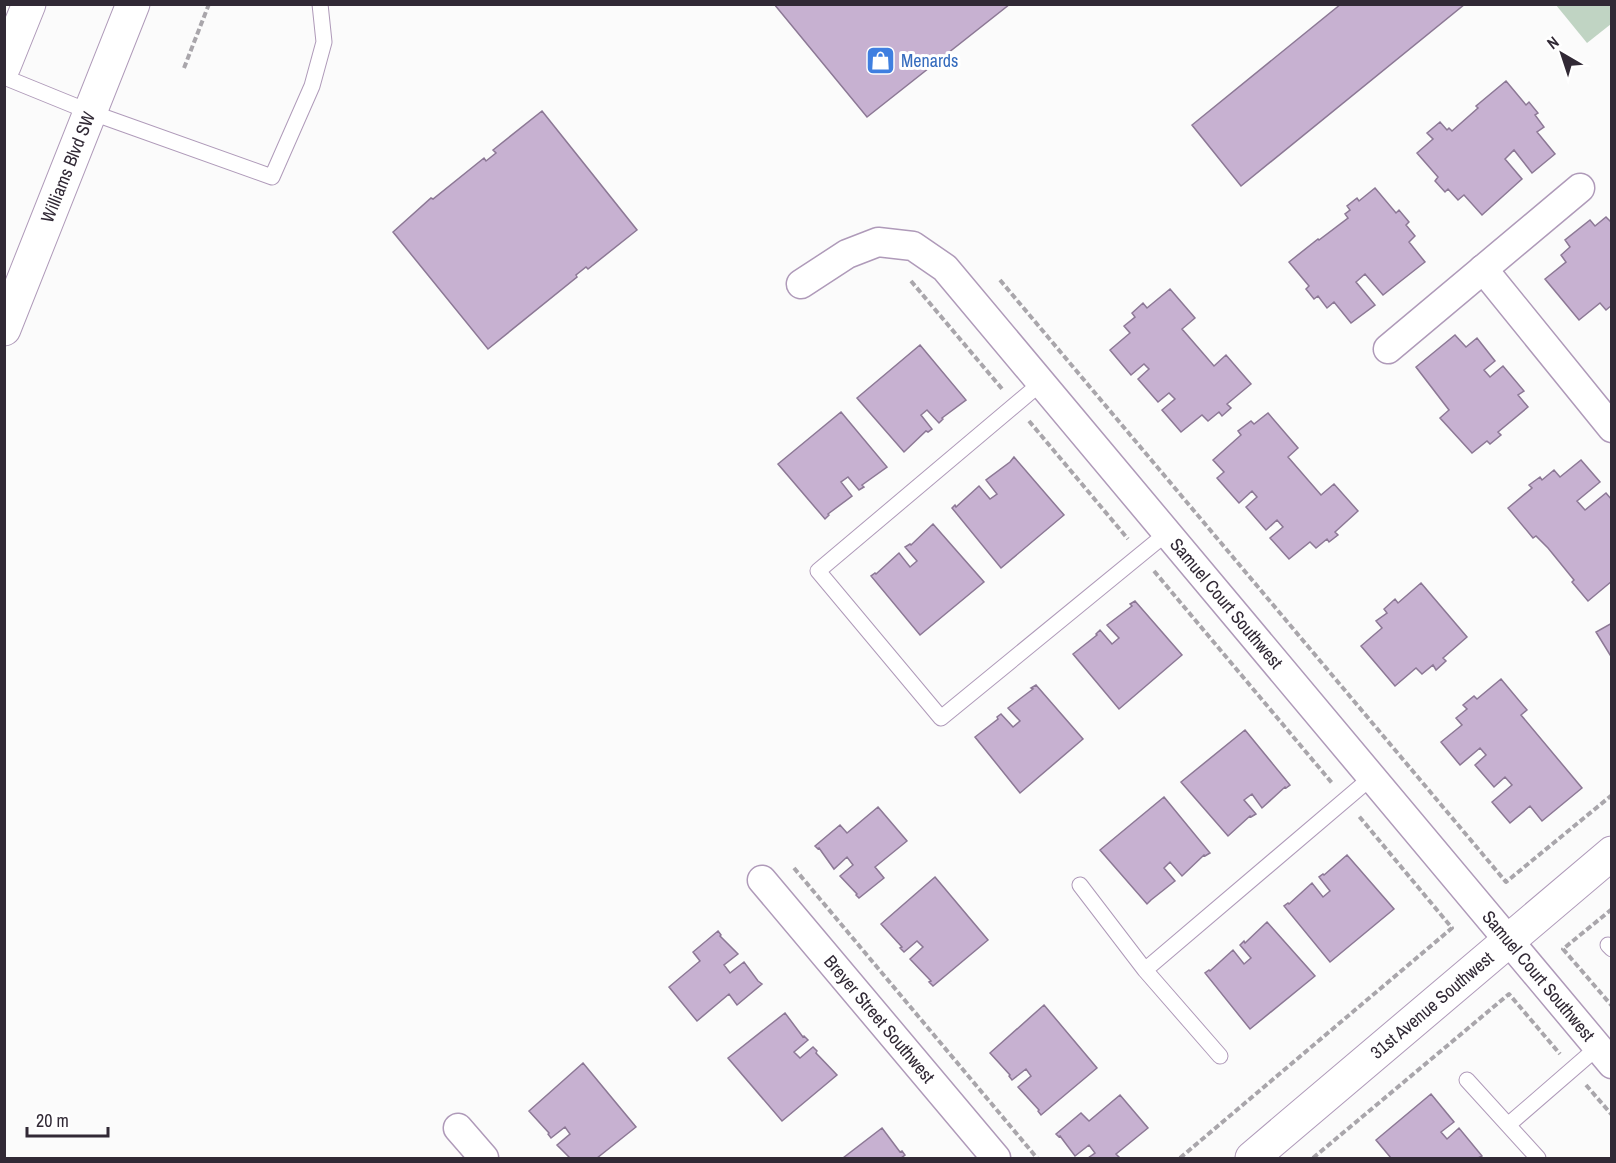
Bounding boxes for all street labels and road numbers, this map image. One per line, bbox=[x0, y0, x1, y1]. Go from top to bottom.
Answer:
street label: Williams Blvd SW bbox=[34, 108, 101, 226]
street label: Samuel Court Southwest bbox=[1164, 533, 1289, 674]
street label: Samuel Court Southwest bbox=[1477, 905, 1601, 1046]
street label: 31st Avenue Southwest bbox=[1365, 946, 1499, 1064]
street label: Breyer Street Southwest bbox=[818, 950, 941, 1088]

